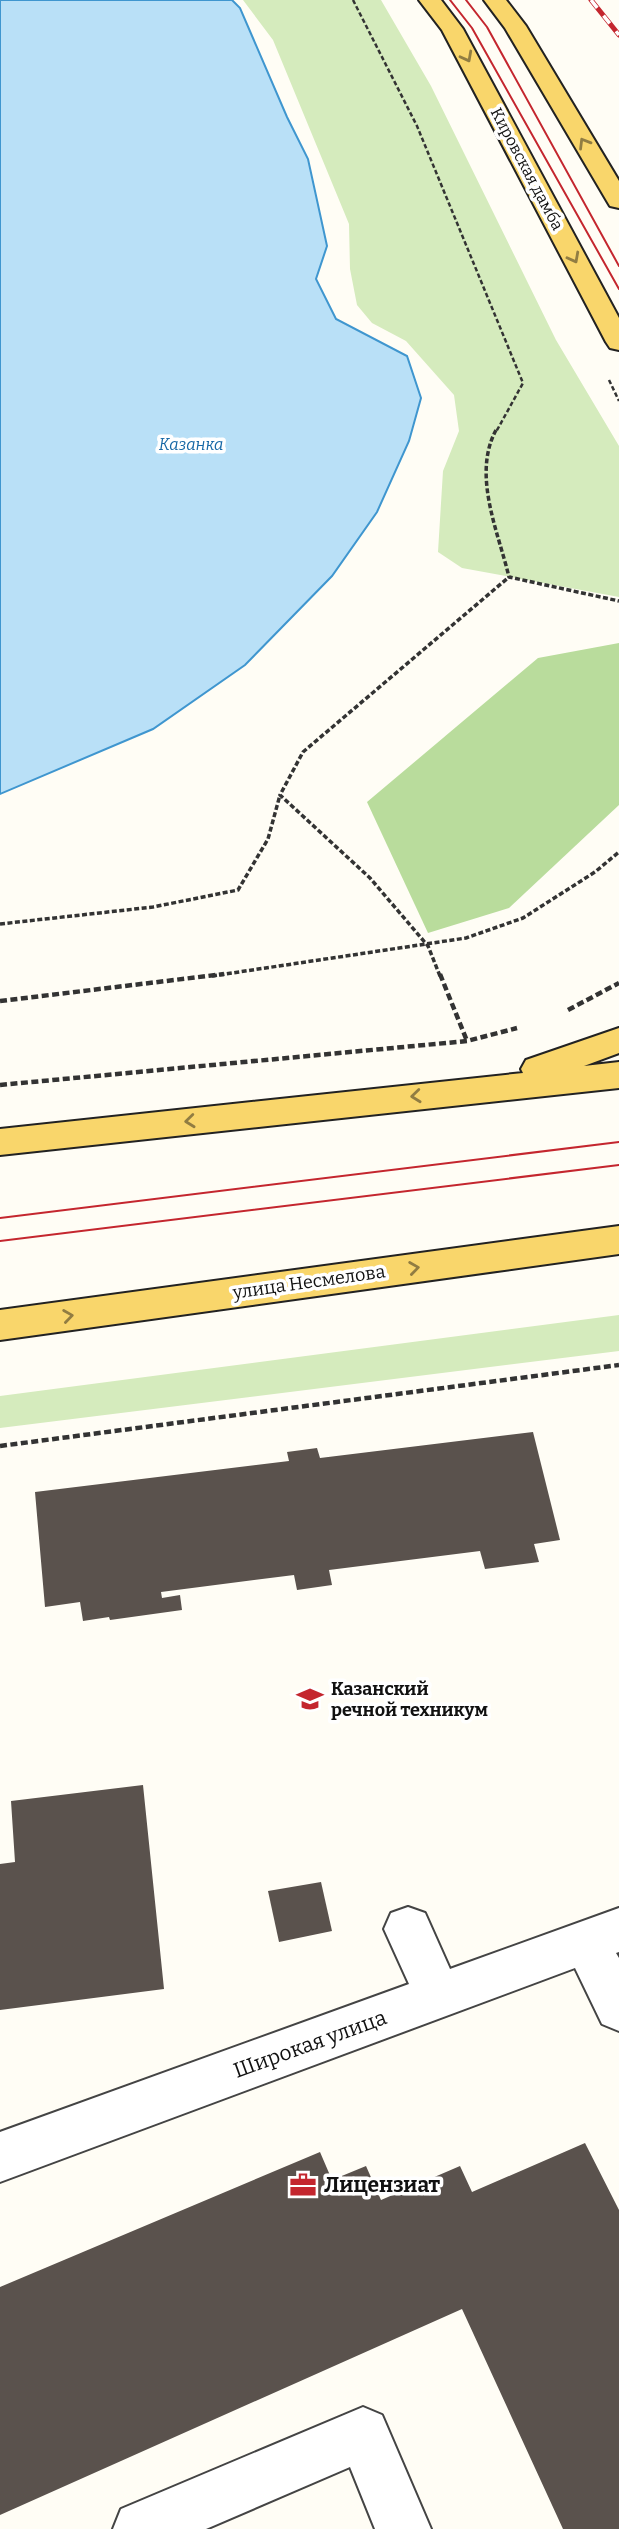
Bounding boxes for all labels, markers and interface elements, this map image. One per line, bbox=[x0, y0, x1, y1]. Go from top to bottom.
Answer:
one-way arrow bbox=[459, 50, 473, 62]
street label: Кировская дамба bbox=[487, 105, 567, 234]
one-way arrow bbox=[579, 137, 592, 150]
one-way arrow bbox=[566, 251, 580, 263]
water label: Казанка bbox=[159, 435, 223, 454]
one-way arrow bbox=[410, 1088, 421, 1103]
one-way arrow bbox=[184, 1113, 196, 1128]
street label: улица Несмелова bbox=[230, 1260, 387, 1304]
one-way arrow bbox=[409, 1261, 420, 1276]
one-way arrow bbox=[62, 1308, 73, 1323]
place label: Казанский речной техникум bbox=[331, 1678, 488, 1721]
school or university icon: Казанский речной техникум bbox=[295, 1684, 325, 1714]
street label: Широкая улица bbox=[230, 2004, 391, 2084]
office icon: Лицензиат bbox=[288, 2170, 318, 2200]
place label: Лицензиат bbox=[324, 2172, 441, 2198]

